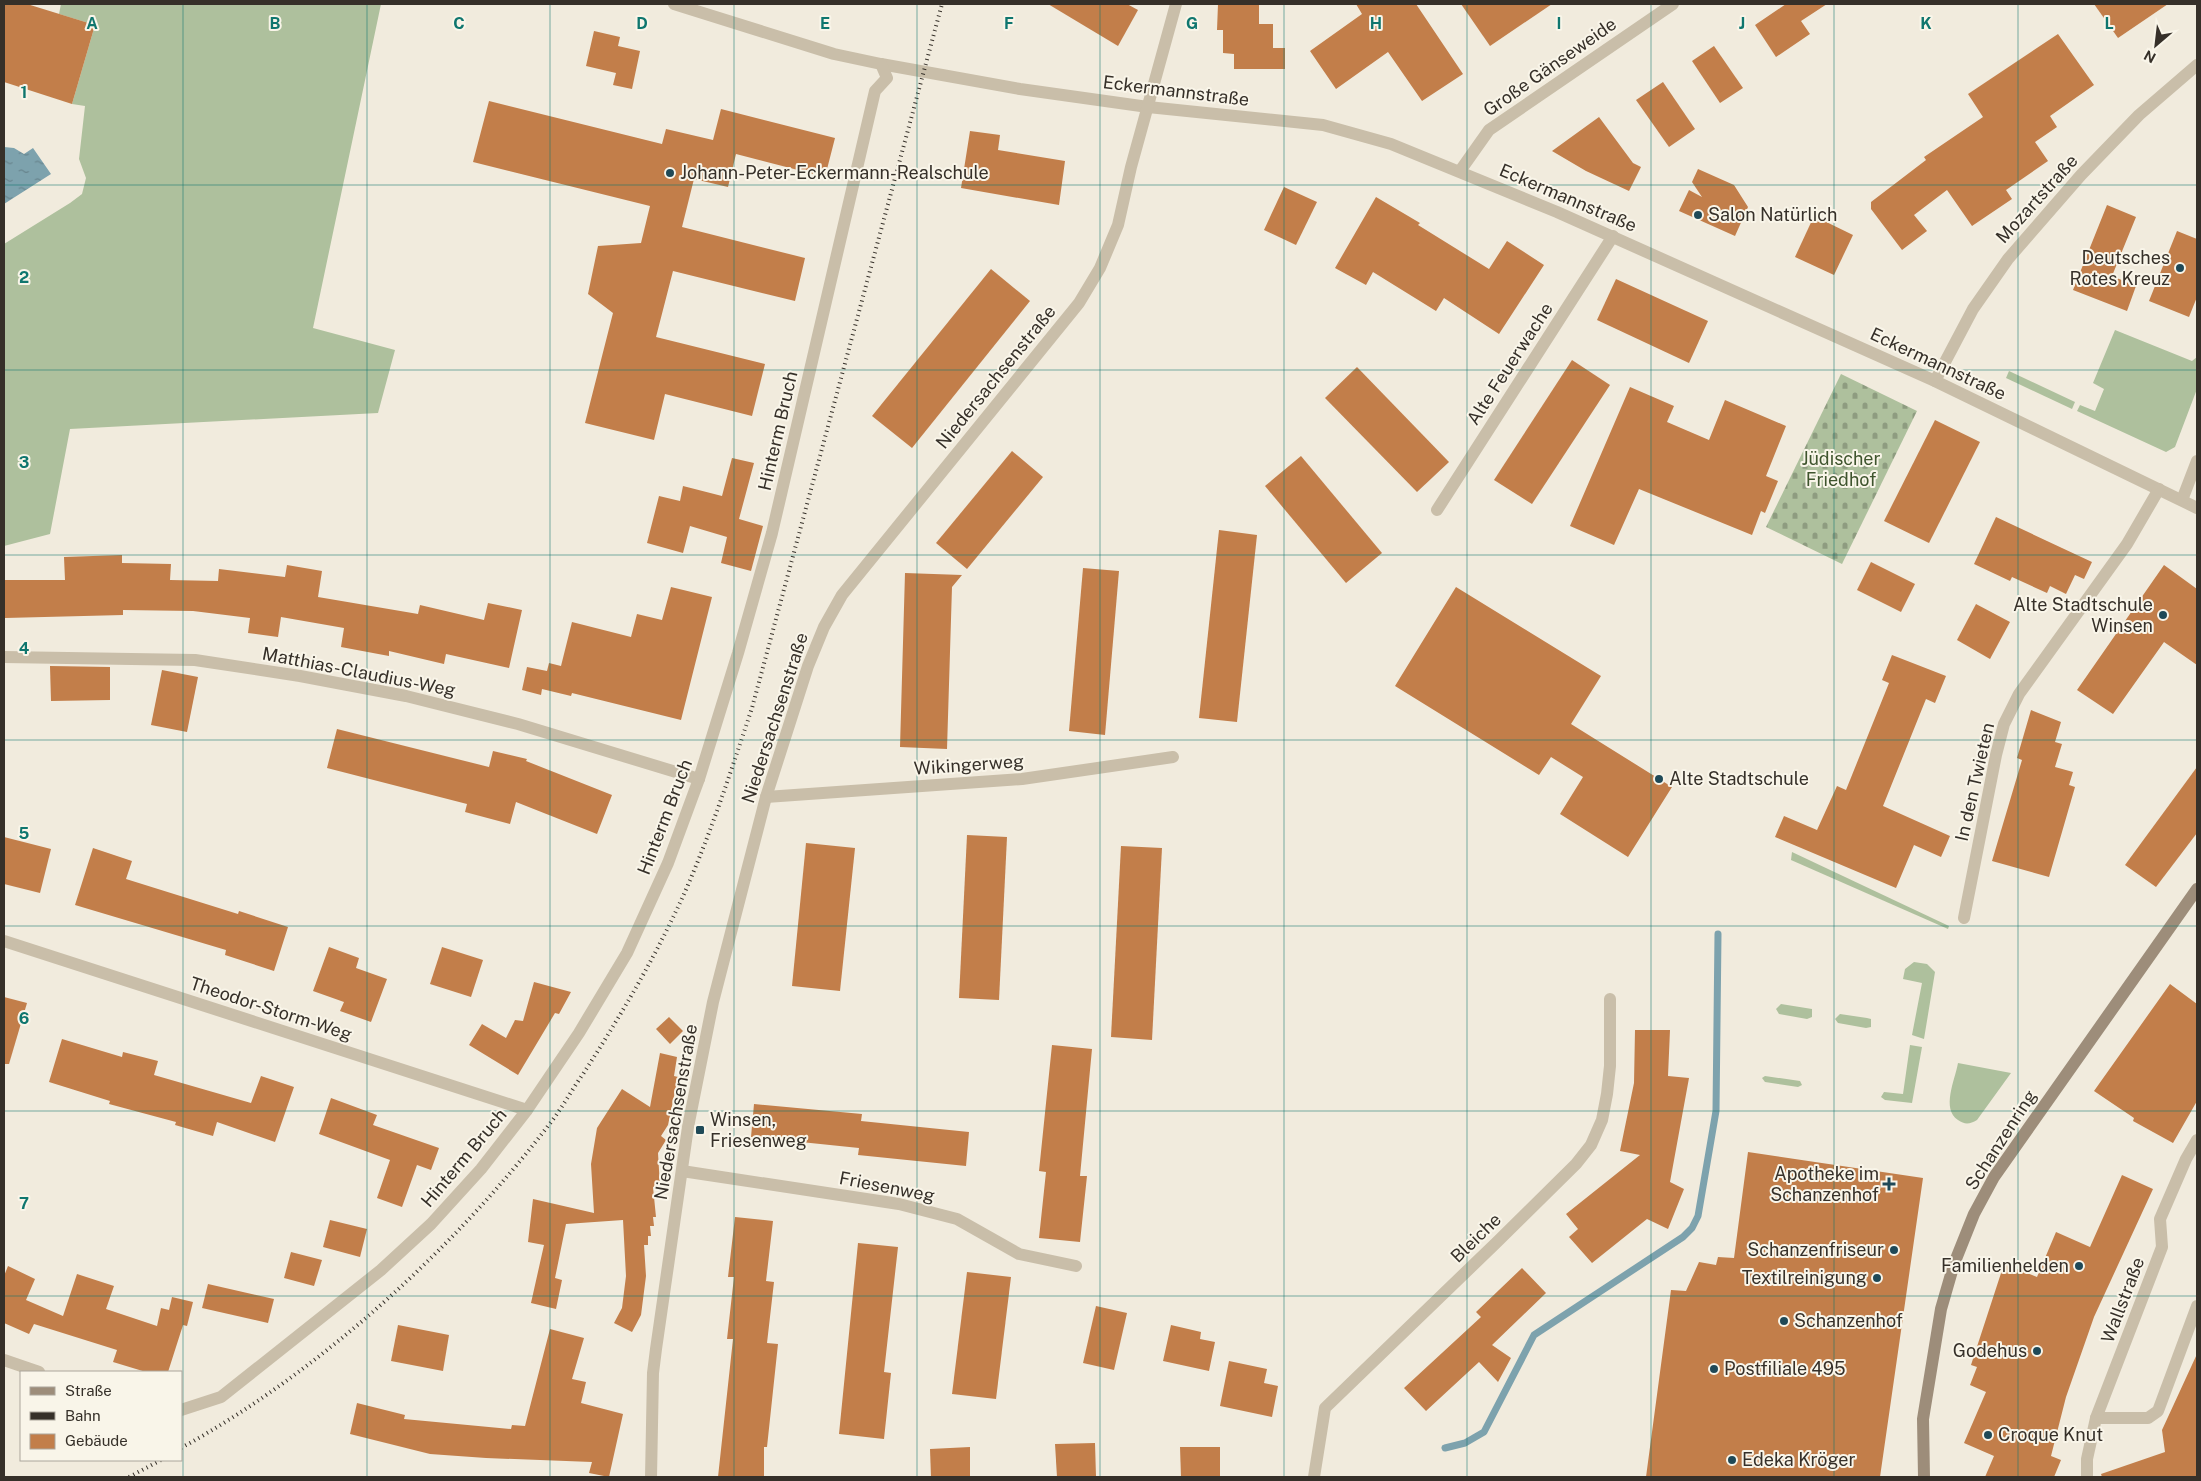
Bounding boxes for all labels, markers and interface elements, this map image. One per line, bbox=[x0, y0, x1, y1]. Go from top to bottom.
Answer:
street label: Große Gänseweide bbox=[1479, 13, 1620, 120]
text: A bbox=[86, 14, 98, 33]
text: B bbox=[270, 14, 281, 33]
text: C bbox=[453, 14, 465, 33]
text: D bbox=[636, 14, 648, 33]
text: E bbox=[820, 14, 830, 33]
text: F bbox=[1004, 14, 1014, 33]
text: G bbox=[1186, 14, 1198, 33]
text: H bbox=[1370, 14, 1382, 33]
text: I bbox=[1557, 14, 1561, 33]
text: J bbox=[1739, 14, 1745, 33]
text: K bbox=[1920, 14, 1932, 33]
text: L bbox=[2104, 14, 2114, 33]
north arrow bbox=[2131, 20, 2181, 70]
text: N bbox=[2141, 47, 2158, 66]
street label: Eckermannstraße bbox=[1102, 71, 1250, 110]
text: 1 bbox=[21, 83, 27, 102]
street label: Mozartstraße bbox=[1991, 150, 2082, 247]
street label: Eckermannstraße bbox=[1496, 159, 1640, 236]
place label: Johann-Peter-Eckermann-Realschule bbox=[680, 162, 989, 183]
marker: Johann-Peter-Eckermann-Realschule bbox=[664, 167, 676, 179]
place label: Salon Natürlich bbox=[1708, 204, 1837, 225]
marker: Salon Natürlich bbox=[1692, 209, 1704, 221]
place label: Deutsches Rotes Kreuz bbox=[2070, 247, 2170, 289]
marker: Deutsches Rotes Kreuz bbox=[2174, 262, 2186, 274]
text: 2 bbox=[19, 268, 29, 287]
street label: Alte Feuerwache bbox=[1462, 299, 1557, 429]
street label: Niedersachsenstraße bbox=[931, 301, 1060, 453]
street label: Eckermannstraße bbox=[1867, 323, 2009, 404]
street label: Hinterm Bruch bbox=[754, 369, 801, 493]
park label: Jüdischer Friedhof bbox=[1801, 448, 1881, 490]
text: 3 bbox=[19, 453, 29, 472]
place label: Alte Stadtschule Winsen bbox=[2013, 594, 2153, 636]
marker: Alte Stadtschule Winsen bbox=[2157, 609, 2169, 621]
street label: Niedersachsenstraße bbox=[737, 630, 812, 806]
text: 4 bbox=[19, 639, 30, 658]
street label: Matthias-Claudius-Weg bbox=[261, 642, 458, 701]
street label: In den Twieten bbox=[1951, 721, 1998, 843]
street label: Wikingerweg bbox=[913, 750, 1025, 779]
street label: Hinterm Bruch bbox=[633, 756, 696, 877]
place label: Alte Stadtschule bbox=[1669, 768, 1809, 789]
marker: Alte Stadtschule bbox=[1653, 773, 1665, 785]
text: 5 bbox=[19, 824, 30, 843]
street label: Theodor-Storm-Weg bbox=[187, 972, 355, 1045]
text: 6 bbox=[19, 1009, 29, 1028]
street label: Niedersachsenstraße bbox=[650, 1022, 701, 1201]
street label: Schanzenring bbox=[1961, 1086, 2041, 1194]
street label: Hinterm Bruch bbox=[416, 1104, 511, 1211]
place label: Winsen, Friesenweg bbox=[710, 1109, 807, 1151]
marker: Winsen, Friesenweg bbox=[694, 1124, 706, 1136]
place label: Apotheke im Schanzenhof bbox=[1770, 1163, 1879, 1205]
street label: Friesenweg bbox=[838, 1167, 937, 1206]
marker: Apotheke im Schanzenhof bbox=[1883, 1178, 1895, 1190]
text: 7 bbox=[19, 1194, 29, 1213]
street label: Bleiche bbox=[1446, 1209, 1505, 1267]
place label: Schanzenfriseur bbox=[1747, 1239, 1884, 1260]
marker: Schanzenfriseur bbox=[1888, 1244, 1900, 1256]
street label: Wallstraße bbox=[2097, 1254, 2148, 1346]
place label: Familienhelden bbox=[1941, 1255, 2069, 1276]
marker: Familienhelden bbox=[2073, 1260, 2085, 1272]
place label: Textilreinigung bbox=[1742, 1267, 1867, 1288]
marker: Textilreinigung bbox=[1871, 1272, 1883, 1284]
place label: Schanzenhof bbox=[1794, 1310, 1903, 1331]
marker: Schanzenhof bbox=[1778, 1315, 1790, 1327]
place label: Godehus bbox=[1953, 1340, 2027, 1361]
marker: Godehus bbox=[2031, 1345, 2043, 1357]
place label: Postfiliale 495 bbox=[1724, 1358, 1845, 1379]
marker: Postfiliale 495 bbox=[1708, 1363, 1720, 1375]
legend bbox=[20, 1371, 182, 1461]
text: Straße bbox=[65, 1382, 112, 1399]
text: Bahn bbox=[65, 1407, 101, 1424]
place label: Croque Knut bbox=[1998, 1424, 2103, 1445]
marker: Croque Knut bbox=[1982, 1429, 1994, 1441]
text: Gebäude bbox=[65, 1432, 128, 1449]
place label: Edeka Kröger bbox=[1742, 1449, 1856, 1470]
marker: Edeka Kröger bbox=[1726, 1454, 1738, 1466]

